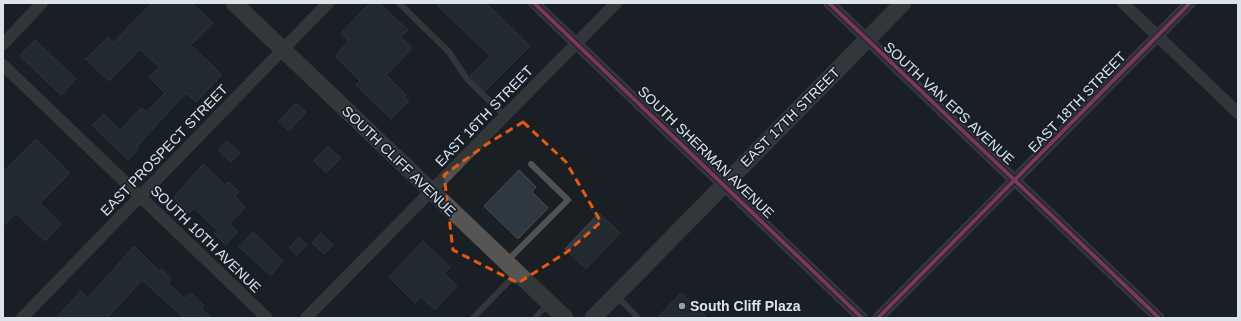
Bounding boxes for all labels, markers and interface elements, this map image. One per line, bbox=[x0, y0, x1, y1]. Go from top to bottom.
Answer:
street label: SOUTH VAN EPS AVENUE bbox=[881, 38, 1017, 168]
street label: EAST 18TH STREET bbox=[1025, 48, 1129, 156]
street label: EAST 16TH STREET bbox=[432, 62, 536, 170]
street label: EAST 17TH STREET bbox=[737, 64, 843, 170]
street label: EAST PROSPECT STREET bbox=[97, 81, 231, 219]
street label: SOUTH SHERMAN AVENUE bbox=[635, 83, 777, 221]
street label: SOUTH CLIFF AVENUE bbox=[339, 103, 459, 219]
street label: SOUTH 10TH AVENUE bbox=[148, 182, 264, 296]
place label: South Cliff Plaza bbox=[690, 298, 801, 314]
marker: South Cliff Plaza bbox=[677, 301, 687, 311]

